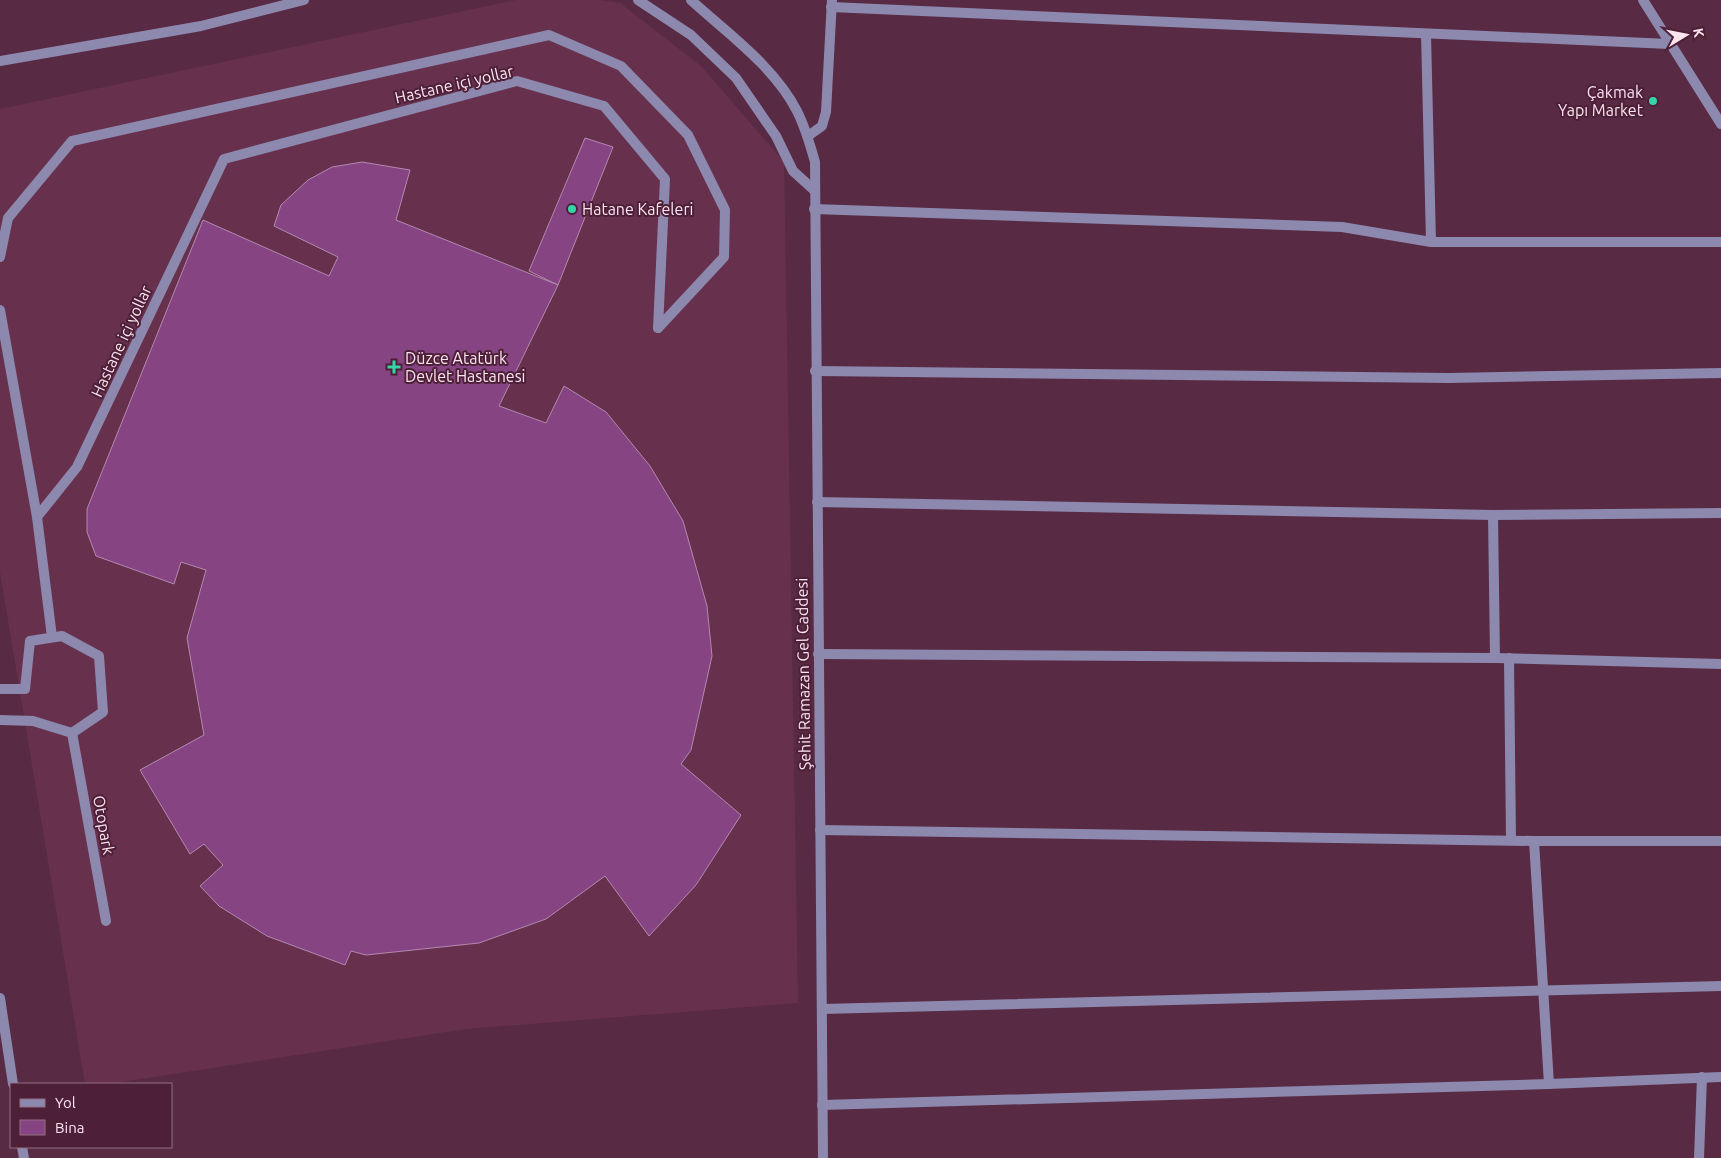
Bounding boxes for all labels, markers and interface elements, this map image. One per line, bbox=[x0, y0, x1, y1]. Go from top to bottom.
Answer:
north arrow bbox=[1661, 10, 1711, 60]
text: K bbox=[1690, 27, 1708, 39]
street label: Hastane içi yollar bbox=[393, 62, 515, 106]
place label: Çakmak Yapı Market bbox=[1558, 83, 1644, 119]
marker: Çakmak Yapı Market bbox=[1647, 95, 1659, 107]
place label: Hatane Kafeleri bbox=[582, 200, 693, 218]
marker: Hatane Kafeleri bbox=[566, 203, 578, 215]
street label: Hastane içi yollar bbox=[87, 282, 155, 400]
place label: Düzce Atatürk Devlet Hastanesi bbox=[405, 349, 526, 385]
marker: Düzce Atatürk Devlet Hastanesi bbox=[387, 360, 401, 374]
street label: Şehit Ramazan Gel Caddesi bbox=[792, 578, 814, 770]
street label: Otopark bbox=[90, 794, 118, 856]
legend bbox=[10, 1083, 172, 1148]
text: Yol bbox=[55, 1094, 76, 1111]
text: Bina bbox=[55, 1119, 84, 1136]

